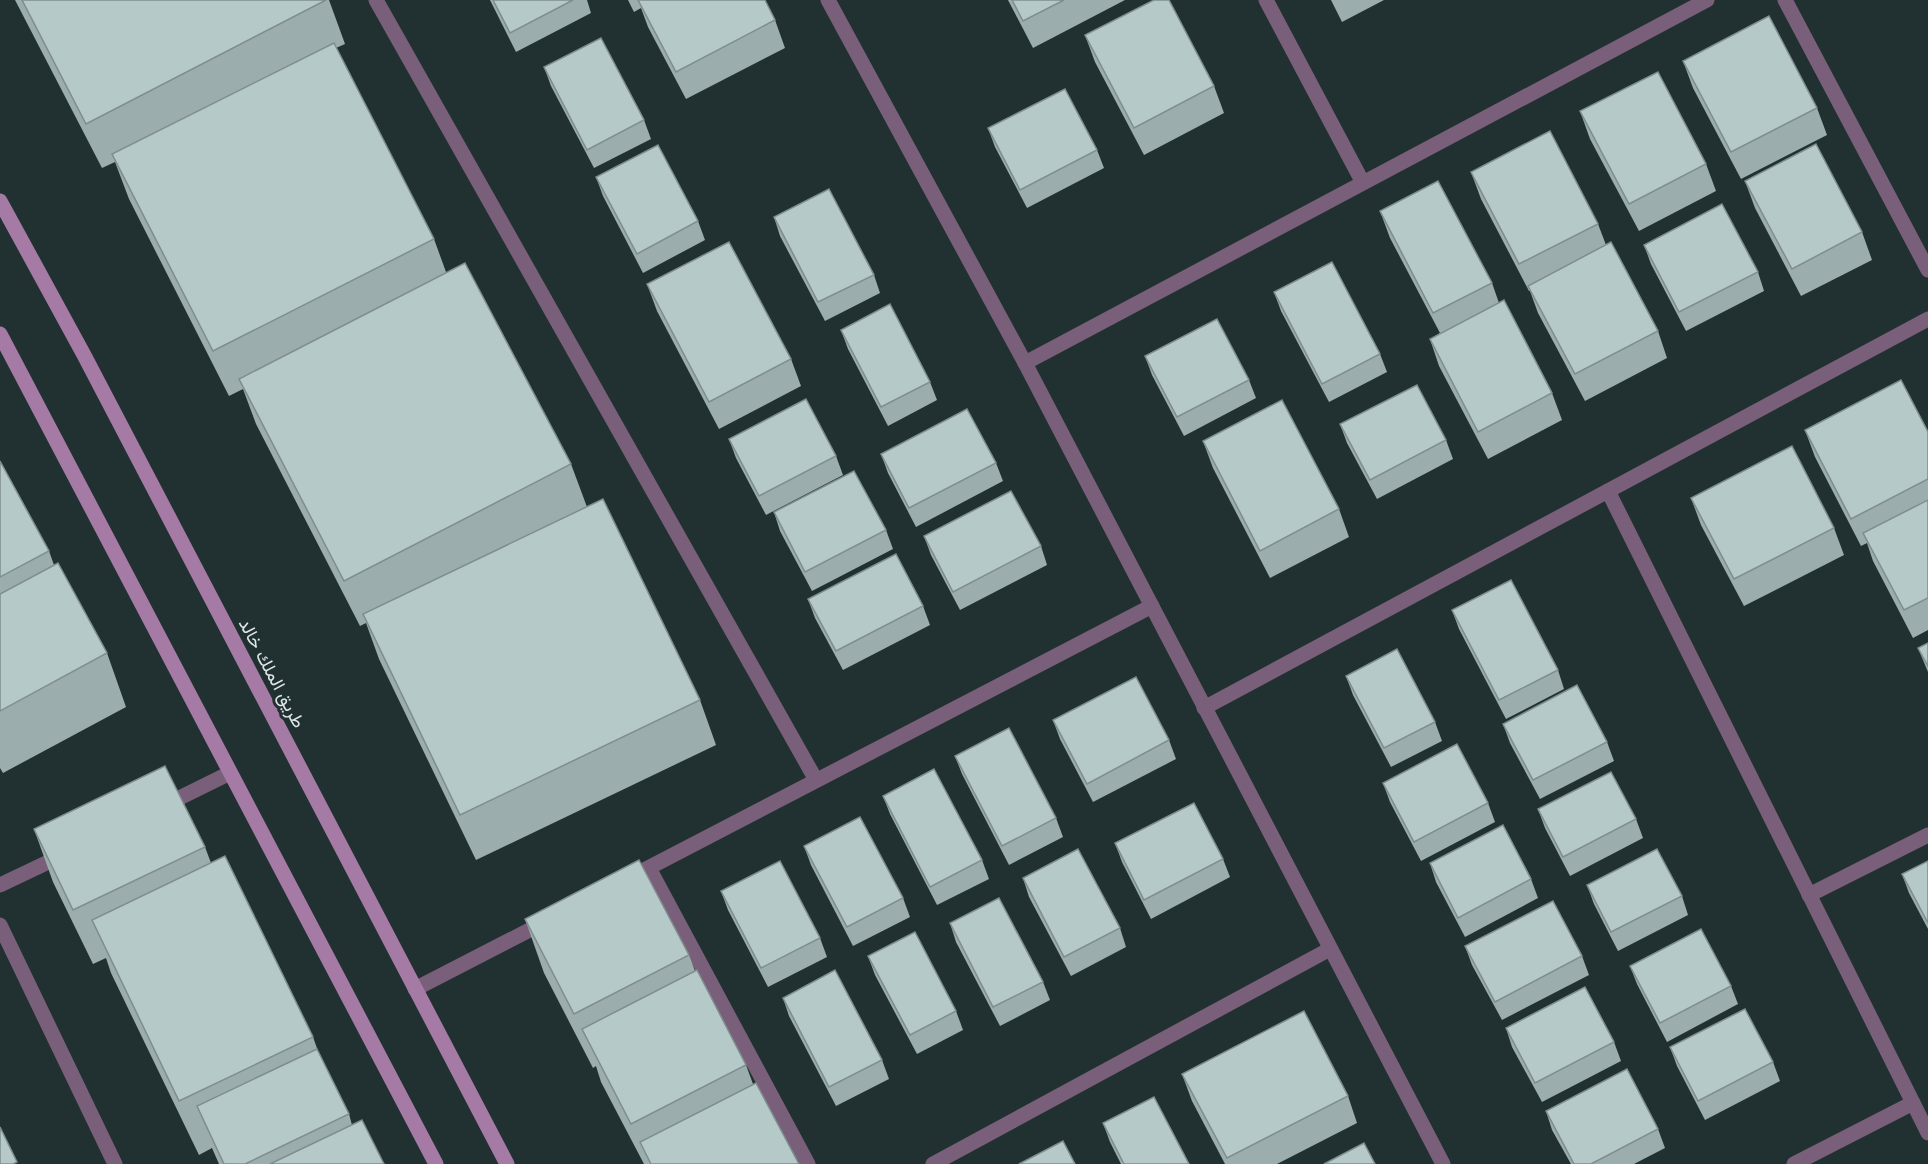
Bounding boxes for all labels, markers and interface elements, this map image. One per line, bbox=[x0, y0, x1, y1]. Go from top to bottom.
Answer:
street label: طريق الملك خالد bbox=[234, 614, 310, 732]

